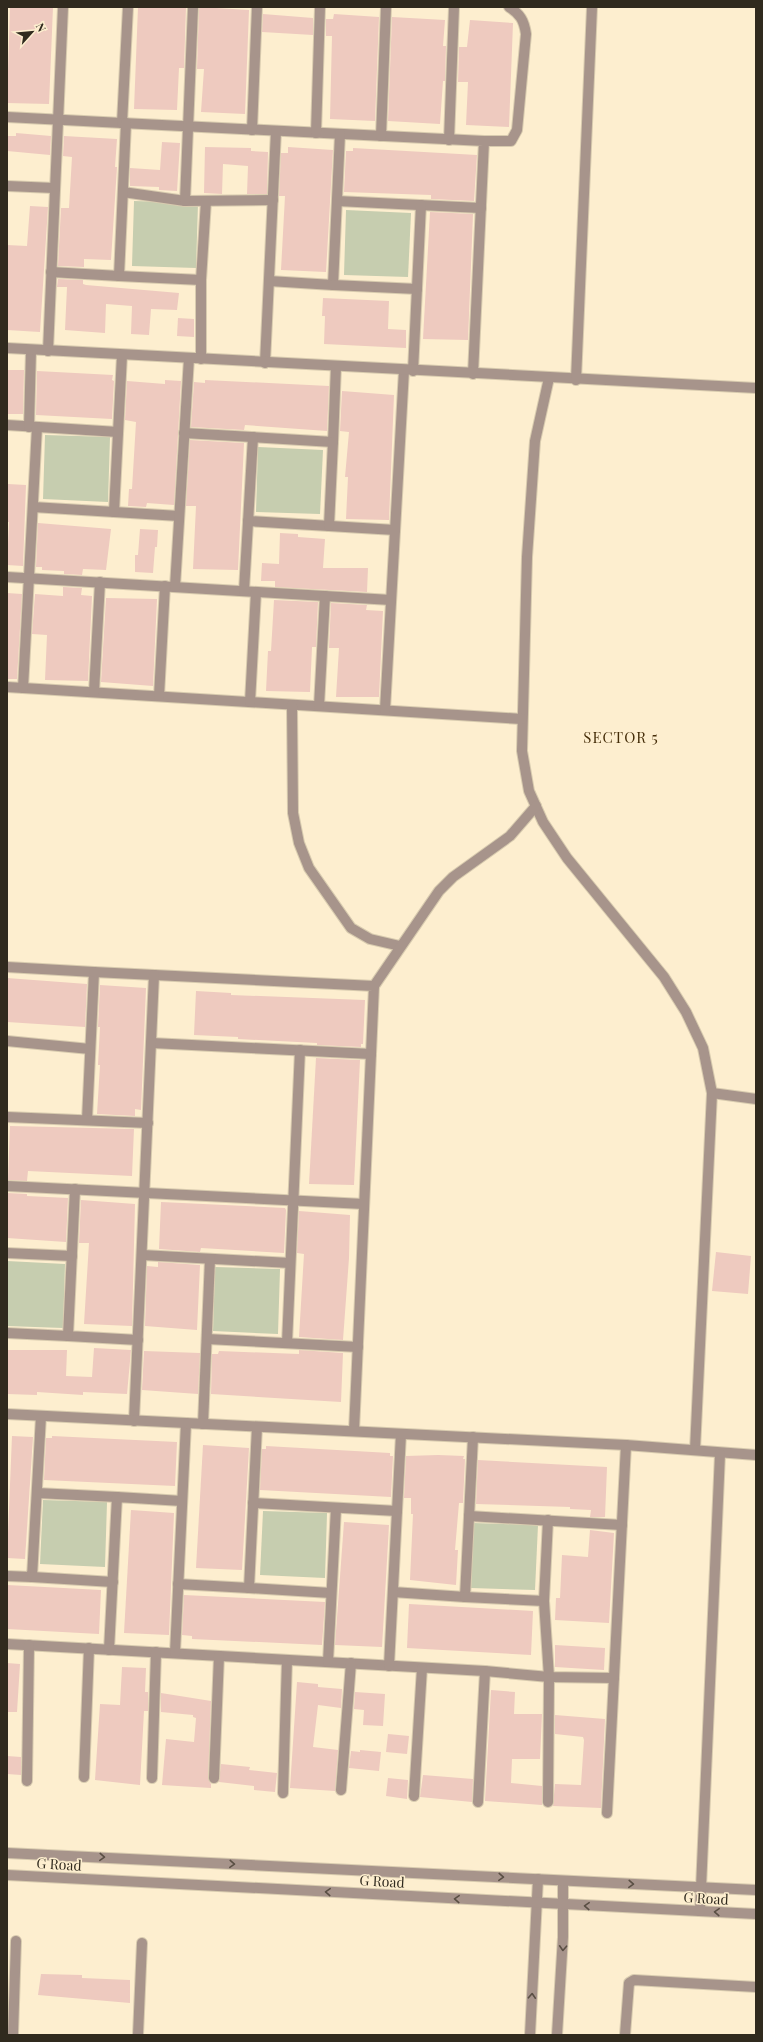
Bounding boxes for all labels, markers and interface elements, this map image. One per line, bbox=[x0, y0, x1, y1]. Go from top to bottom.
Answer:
north arrow bbox=[12, 12, 52, 52]
text: N bbox=[33, 20, 50, 34]
district label: SECTOR 5 bbox=[583, 727, 659, 747]
street label: G Road bbox=[36, 1853, 82, 1875]
one-way arrow bbox=[99, 1853, 105, 1862]
one-way arrow bbox=[229, 1859, 235, 1868]
street label: G Road bbox=[359, 1870, 405, 1892]
one-way arrow bbox=[498, 1873, 504, 1882]
one-way arrow bbox=[628, 1880, 634, 1888]
street label: G Road bbox=[683, 1887, 729, 1909]
one-way arrow bbox=[325, 1888, 331, 1897]
one-way arrow bbox=[454, 1895, 460, 1904]
one-way arrow bbox=[584, 1902, 590, 1910]
one-way arrow bbox=[714, 1908, 720, 1917]
one-way arrow bbox=[558, 1944, 567, 1951]
one-way arrow bbox=[527, 1993, 536, 1999]

